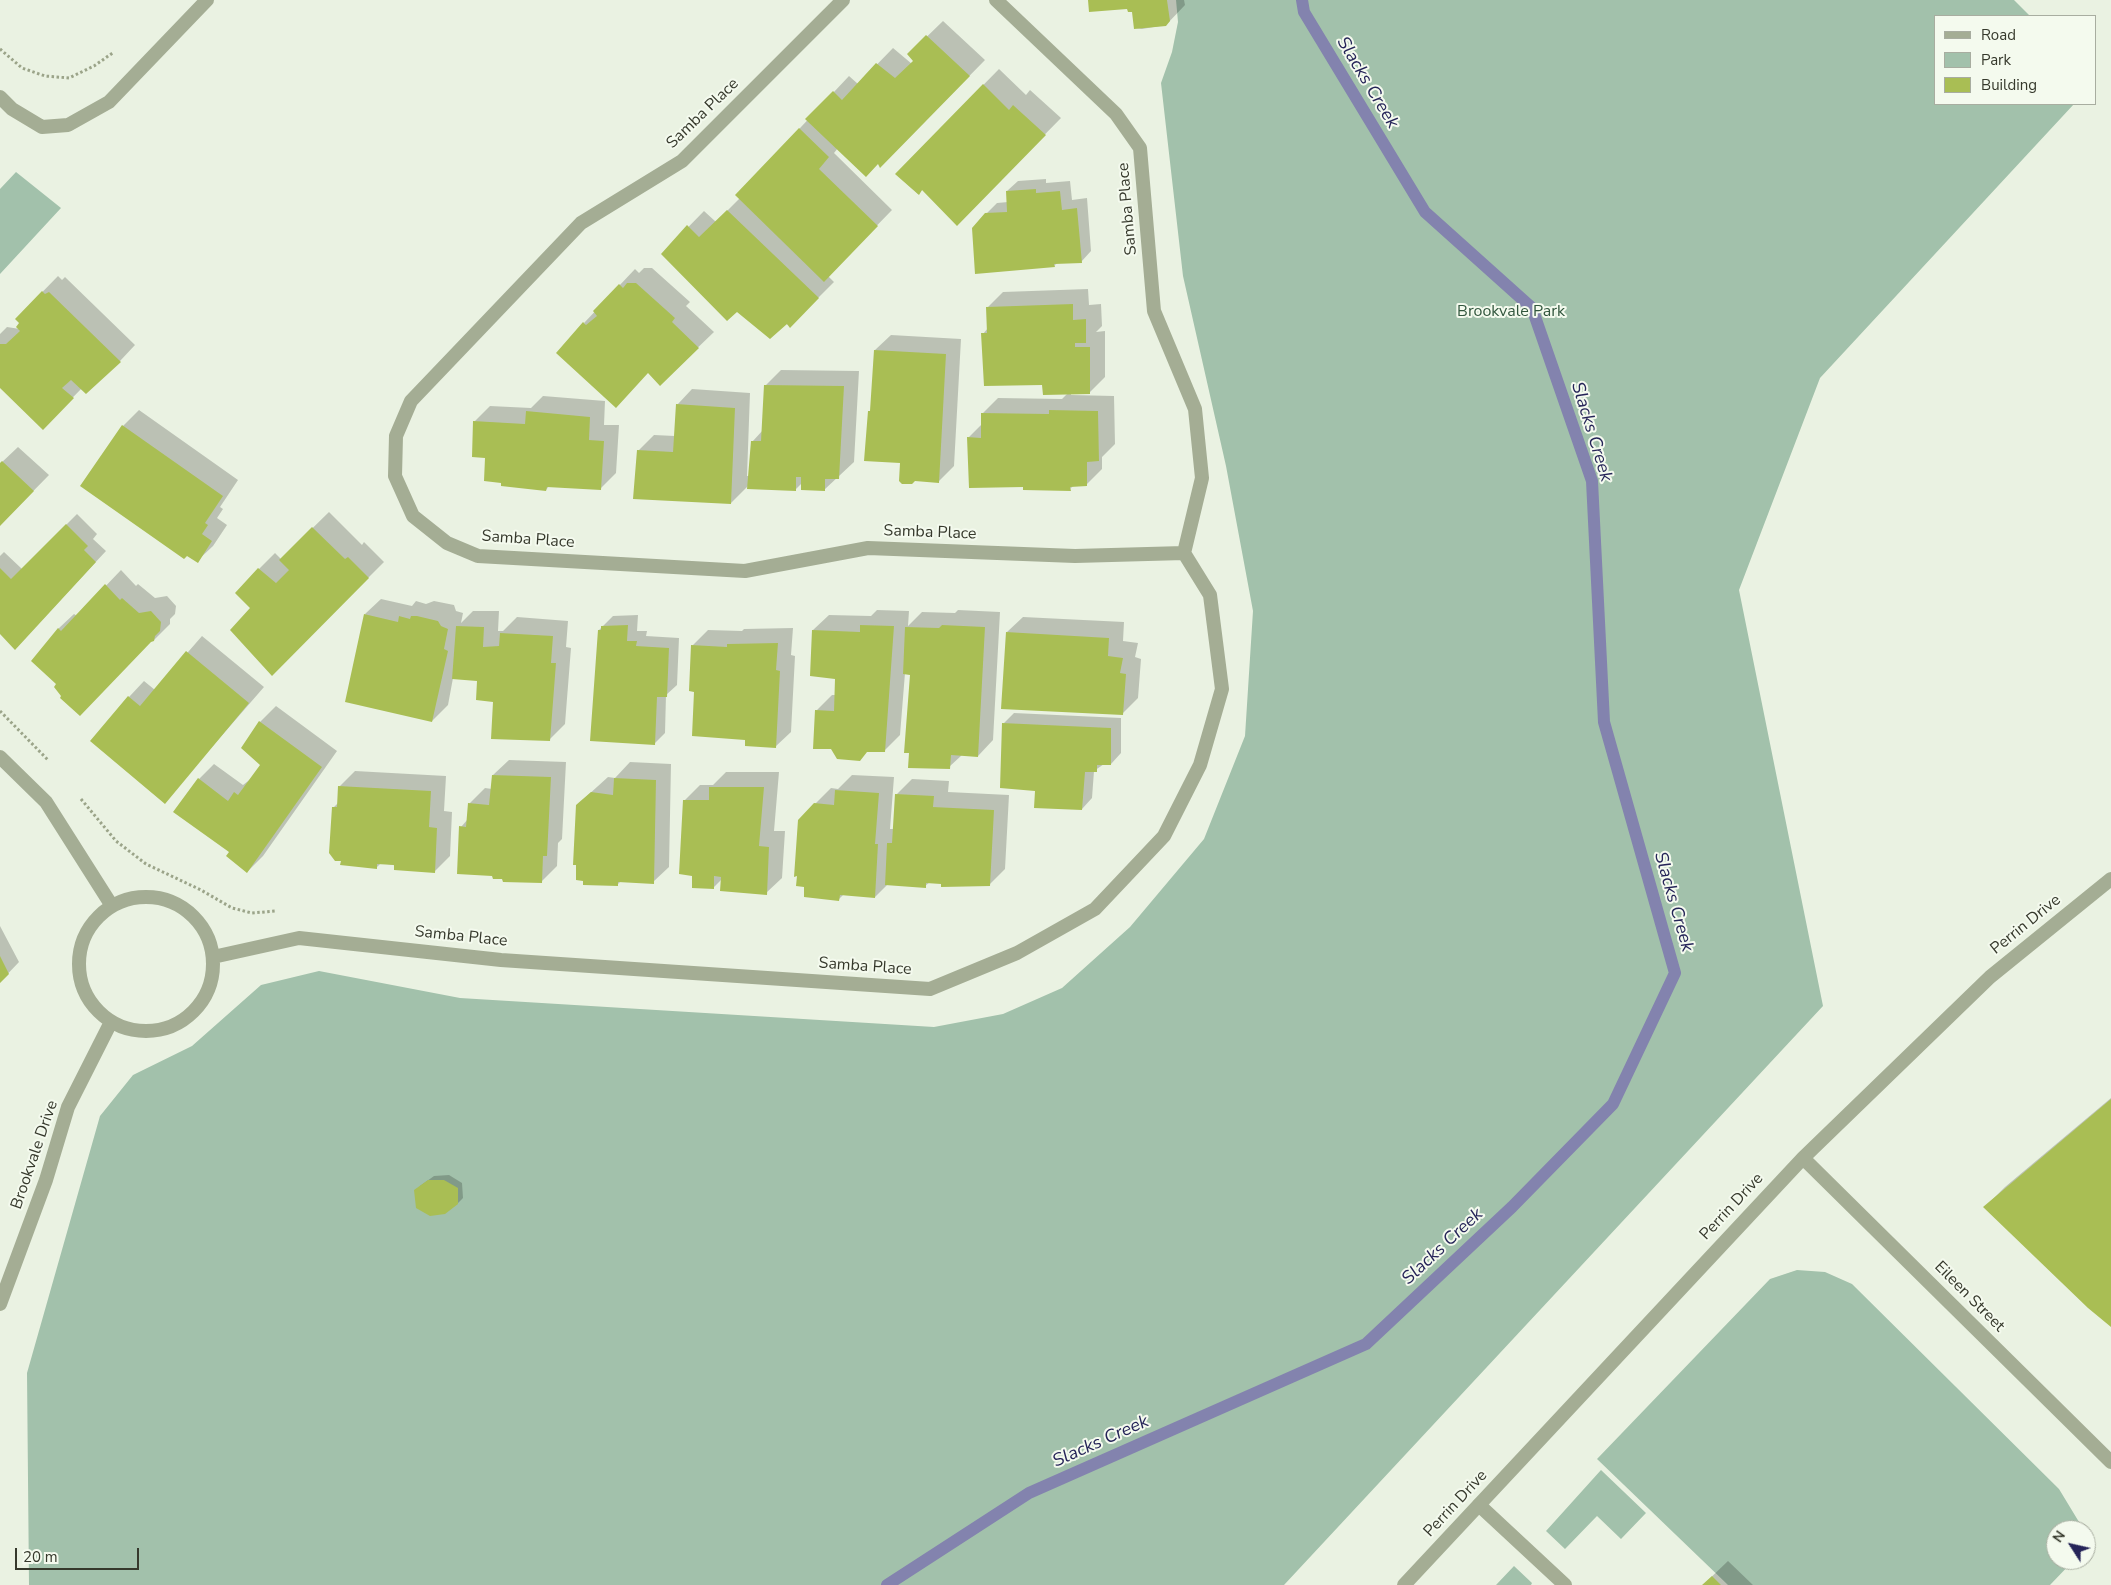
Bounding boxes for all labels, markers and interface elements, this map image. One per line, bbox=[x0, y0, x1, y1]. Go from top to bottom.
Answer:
legend bbox=[1934, 15, 2096, 105]
text: Road bbox=[1981, 25, 2016, 45]
water label: Slacks Creek bbox=[1331, 33, 1403, 133]
text: Park bbox=[1981, 50, 2011, 70]
street label: Samba Place bbox=[663, 75, 743, 153]
text: Building bbox=[1981, 75, 2037, 95]
street label: Samba Place bbox=[1114, 162, 1142, 256]
park label: Brookvale Park bbox=[1457, 302, 1565, 322]
water label: Slacks Creek bbox=[1566, 380, 1616, 484]
street label: Samba Place bbox=[883, 522, 977, 544]
street label: Samba Place bbox=[481, 527, 575, 553]
water label: Slacks Creek bbox=[1648, 850, 1698, 954]
street label: Perrin Drive bbox=[1987, 891, 2065, 959]
street label: Samba Place bbox=[414, 923, 508, 951]
street label: Samba Place bbox=[818, 954, 912, 980]
street label: Brookvale Drive bbox=[7, 1098, 63, 1212]
street label: Perrin Drive bbox=[1696, 1170, 1768, 1244]
water label: Slacks Creek bbox=[1398, 1204, 1488, 1290]
street label: Eileen Street bbox=[1930, 1258, 2008, 1336]
water label: Slacks Creek bbox=[1050, 1411, 1152, 1473]
street label: Perrin Drive bbox=[1420, 1467, 1492, 1541]
north arrow bbox=[2046, 1520, 2096, 1570]
text: N bbox=[2048, 1527, 2070, 1546]
scale bar bbox=[18, 1538, 141, 1570]
text: 20 m bbox=[23, 1547, 58, 1567]

